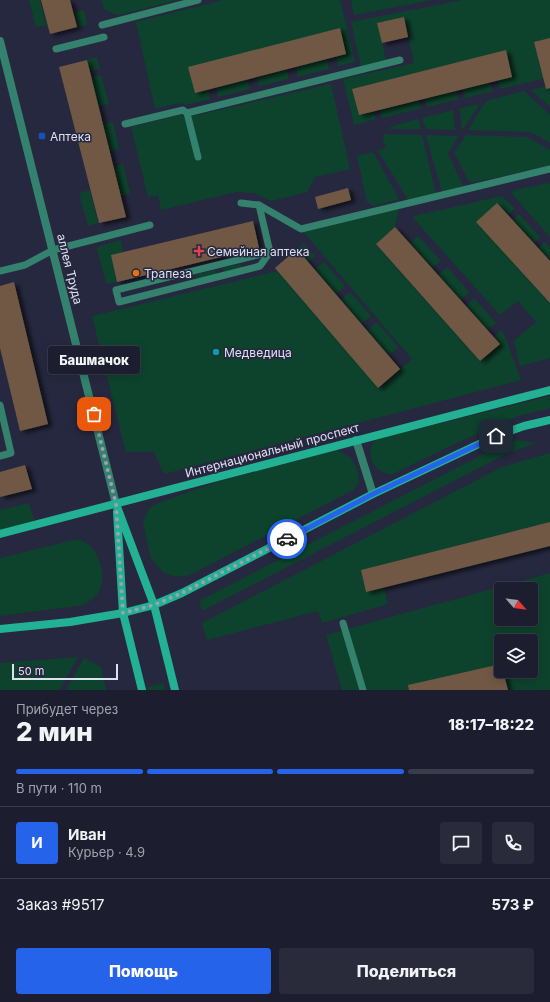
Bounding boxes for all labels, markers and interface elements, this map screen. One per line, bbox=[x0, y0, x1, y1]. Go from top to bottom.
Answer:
place label: Аптека bbox=[50, 129, 91, 144]
marker: Аптека bbox=[37, 131, 47, 141]
street label: аллея Труда bbox=[54, 232, 86, 306]
place label: Семейная аптека bbox=[207, 244, 309, 259]
marker: Семейная аптека bbox=[194, 246, 204, 256]
place label: Трапеза bbox=[144, 266, 192, 281]
marker: Трапеза bbox=[131, 268, 141, 278]
place label: Медведица bbox=[224, 345, 292, 360]
callout: Башмачок bbox=[48, 346, 140, 374]
marker: Медведица bbox=[211, 347, 221, 357]
text: Башмачок bbox=[59, 352, 129, 368]
pin bbox=[77, 397, 111, 431]
icon: bag bbox=[83, 403, 105, 425]
street label: Интернациональный проспект bbox=[183, 419, 361, 480]
pin bbox=[479, 419, 513, 453]
icon: home bbox=[485, 425, 507, 447]
courier bbox=[267, 519, 307, 559]
icon: car bbox=[276, 528, 298, 550]
north arrow bbox=[494, 582, 538, 626]
map controls bbox=[494, 582, 538, 678]
button: layers bbox=[494, 634, 538, 678]
scale bar bbox=[12, 662, 118, 681]
text: 50 m bbox=[18, 664, 44, 678]
text: Прибудет через bbox=[16, 701, 118, 717]
text: 18:17–18:22 bbox=[448, 715, 534, 734]
text: 2 мин bbox=[16, 716, 93, 747]
text: В пути · 110 m bbox=[16, 780, 102, 796]
button: chat bbox=[440, 822, 482, 864]
button: phone bbox=[492, 822, 534, 864]
text: Иван bbox=[68, 825, 106, 844]
text: И bbox=[31, 833, 43, 852]
text: Курьер · 4.9 bbox=[68, 844, 145, 860]
text: Заказ #9517 bbox=[16, 895, 104, 914]
text: 573 ₽ bbox=[492, 895, 534, 914]
button: Помощь bbox=[16, 948, 271, 994]
button: Поделиться bbox=[279, 948, 534, 994]

